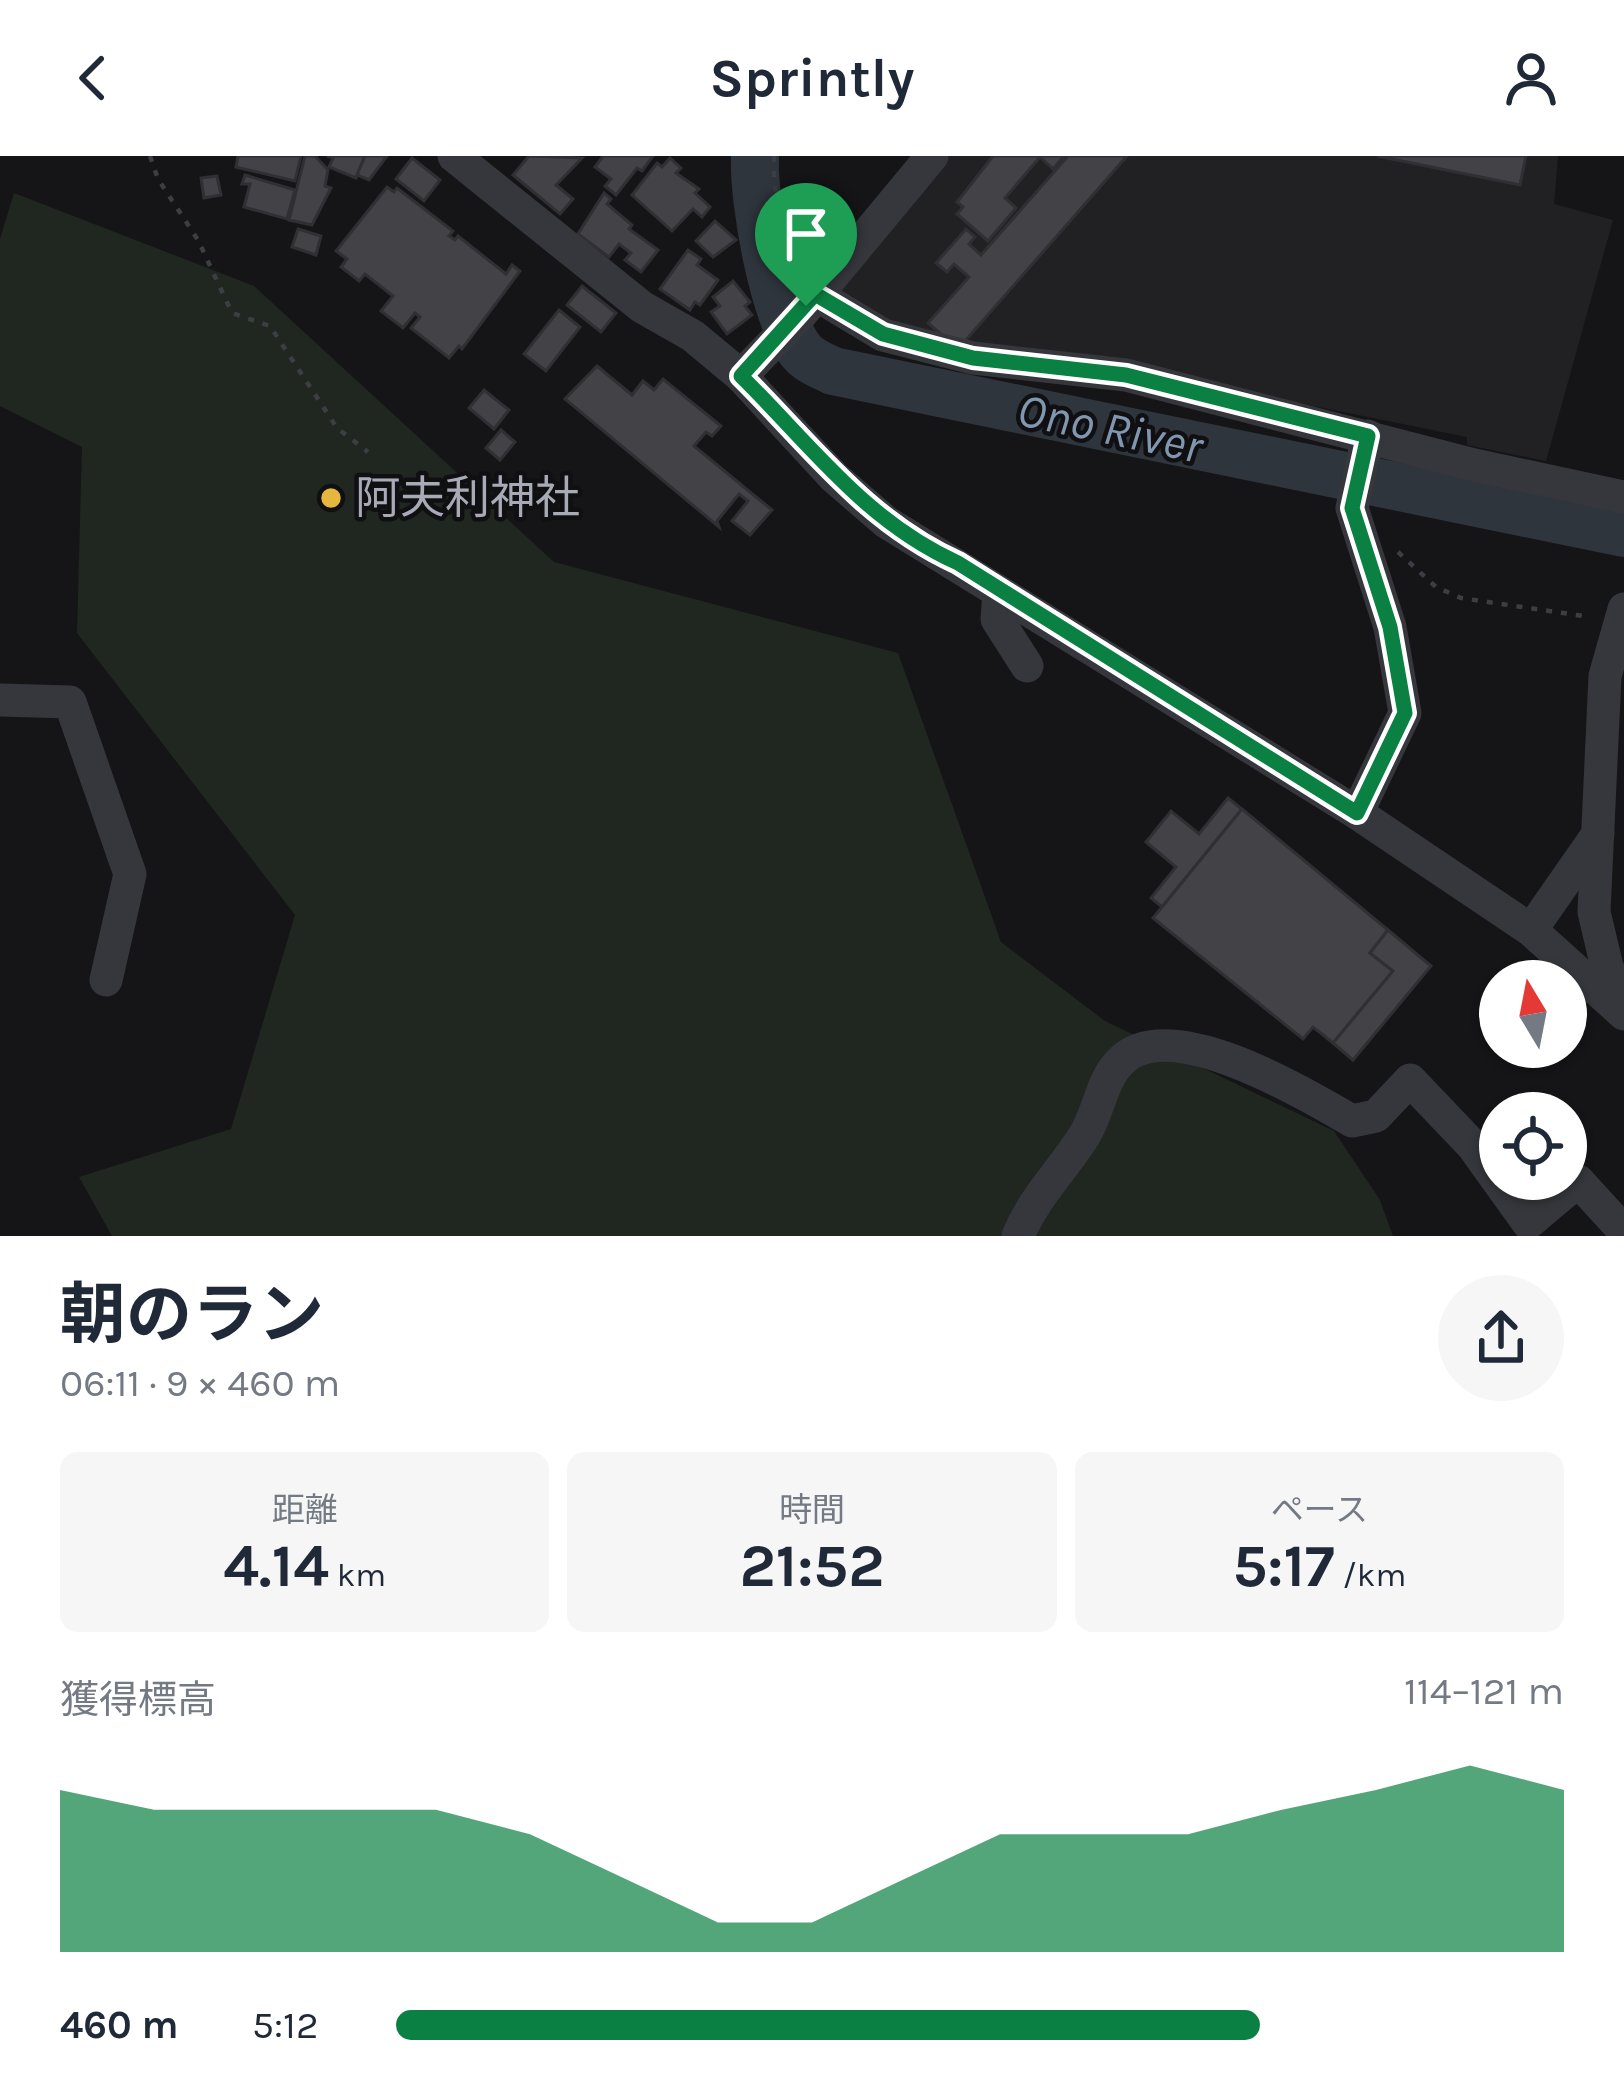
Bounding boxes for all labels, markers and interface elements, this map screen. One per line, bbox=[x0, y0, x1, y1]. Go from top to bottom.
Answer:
icon: back bbox=[60, 45, 126, 111]
icon: person bbox=[1498, 45, 1564, 111]
text: Sprintly bbox=[710, 46, 914, 110]
pin bbox=[755, 183, 857, 306]
icon: arrive bbox=[773, 201, 839, 267]
water label: Ono River bbox=[1012, 381, 1209, 475]
place label: 阿夫利神社 bbox=[355, 472, 580, 524]
marker: 阿夫利神社 bbox=[318, 485, 344, 511]
north arrow bbox=[1479, 960, 1587, 1068]
map controls bbox=[1479, 960, 1587, 1200]
button: locate bbox=[1479, 1092, 1587, 1200]
button: share bbox=[1438, 1275, 1564, 1401]
text: 朝のラン bbox=[60, 1276, 324, 1354]
text: 06:11 · 9 × 460 m bbox=[60, 1360, 340, 1406]
text: 距離 bbox=[272, 1491, 338, 1529]
text: 時間 bbox=[779, 1491, 845, 1529]
text: ペース bbox=[1271, 1491, 1368, 1529]
text: 4.14 bbox=[223, 1531, 329, 1601]
text: 21:52 bbox=[739, 1531, 885, 1601]
text: 5:17 bbox=[1232, 1531, 1335, 1601]
text: km bbox=[329, 1556, 386, 1594]
text: /km bbox=[1335, 1556, 1406, 1594]
text: 114–121 m bbox=[1404, 1668, 1564, 1714]
text: 獲得標高 bbox=[60, 1677, 216, 1723]
text: 460 m bbox=[60, 2002, 178, 2048]
text: 5:12 bbox=[252, 2002, 319, 2048]

